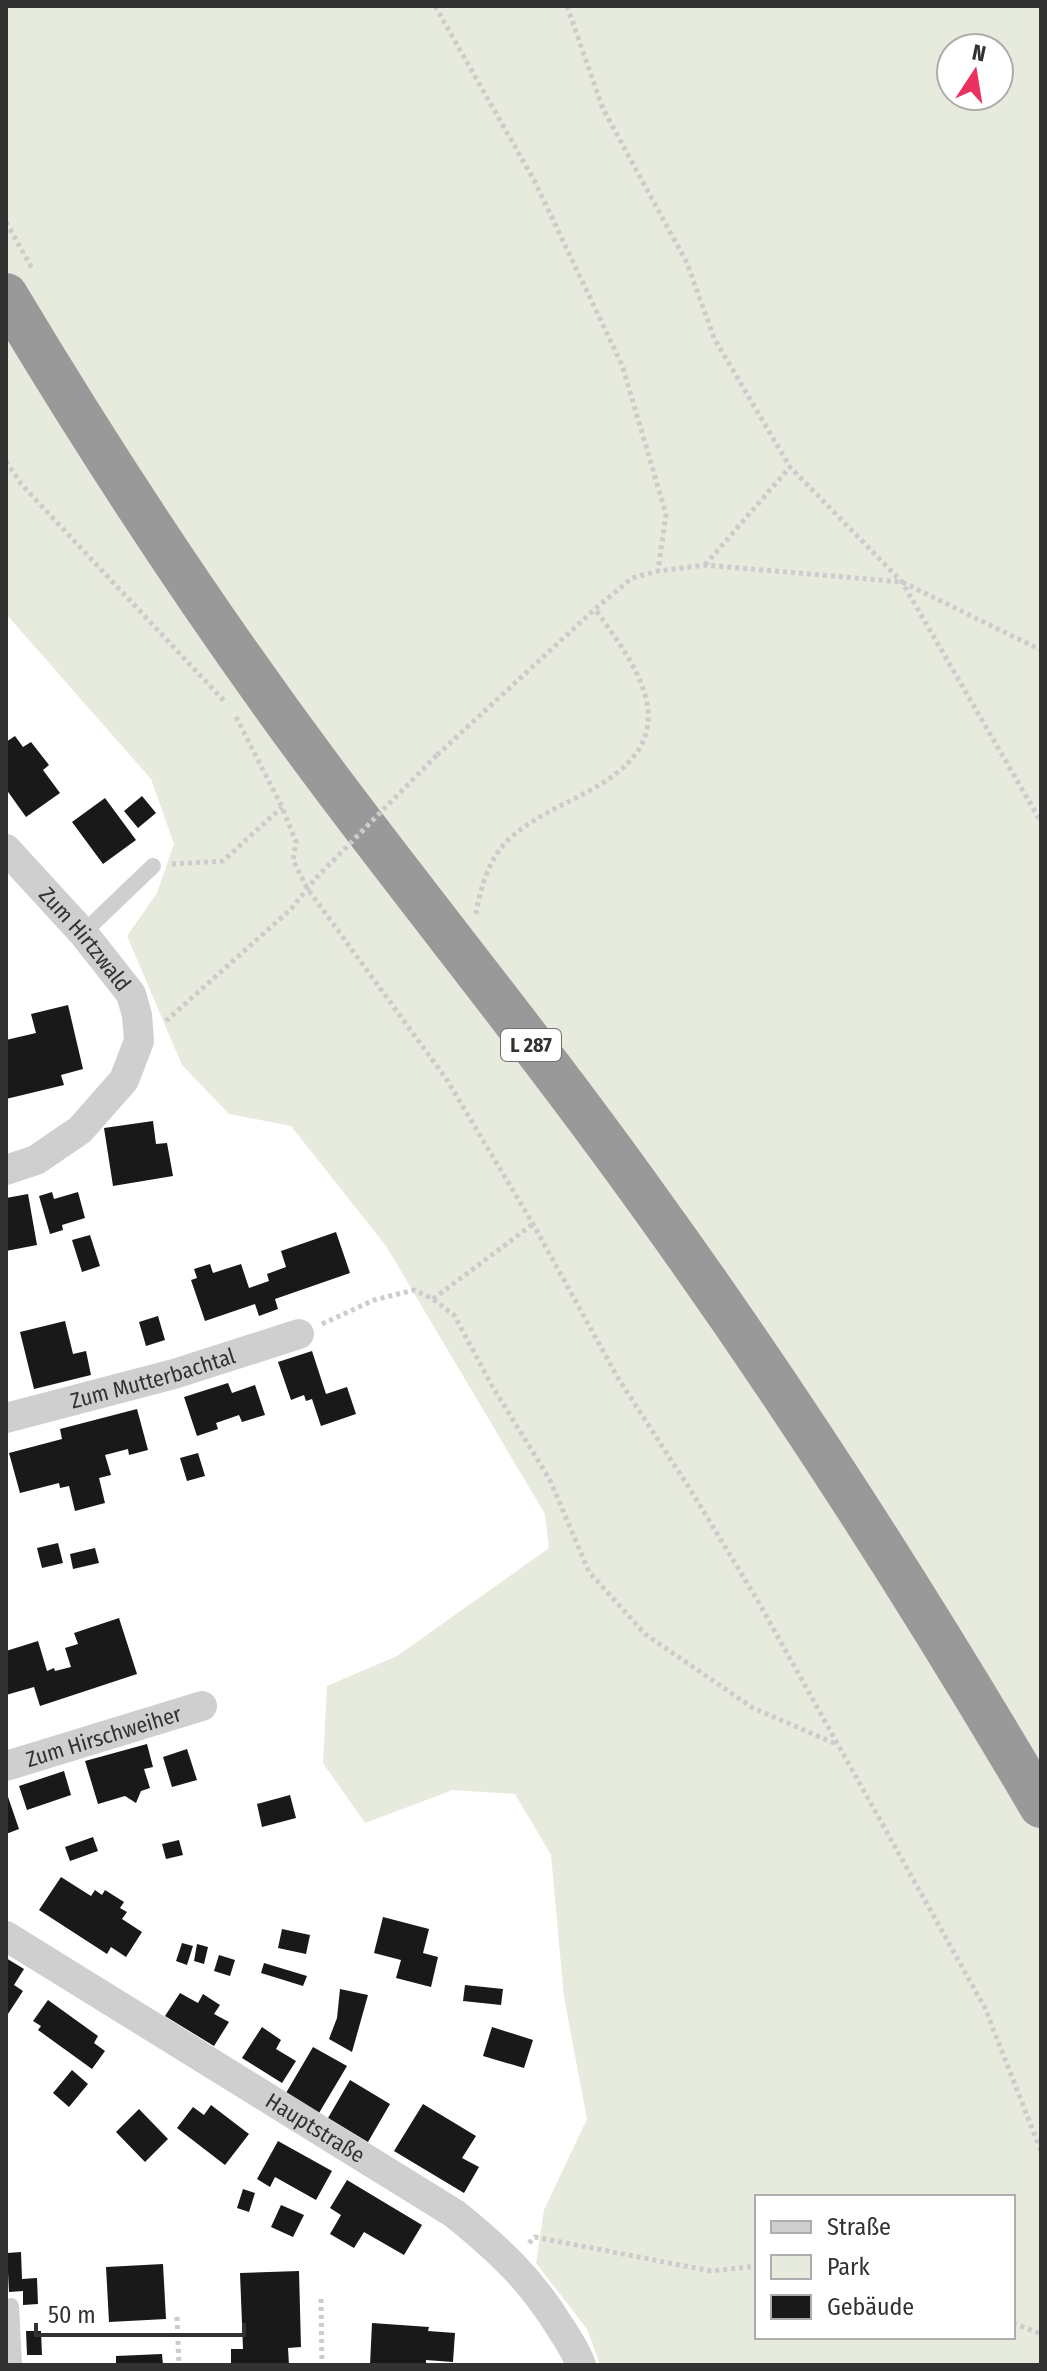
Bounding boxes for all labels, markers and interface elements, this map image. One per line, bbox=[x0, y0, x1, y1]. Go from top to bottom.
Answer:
north arrow bbox=[935, 32, 1015, 112]
text: N bbox=[970, 38, 988, 68]
street label: Zum Hirtzwald bbox=[34, 881, 137, 996]
road number: L 287 bbox=[501, 1029, 561, 1061]
street label: Zum Mutterbachtal bbox=[67, 1342, 239, 1414]
street label: Zum Hirschweiher bbox=[22, 1700, 185, 1773]
street label: Hauptstraße bbox=[261, 2087, 370, 2168]
legend bbox=[755, 2195, 1015, 2339]
text: Straße bbox=[827, 2213, 891, 2241]
text: Park bbox=[827, 2253, 870, 2281]
scale bar bbox=[36, 2287, 244, 2337]
text: Gebäude bbox=[827, 2293, 914, 2321]
text: 50 m bbox=[48, 2301, 96, 2329]

